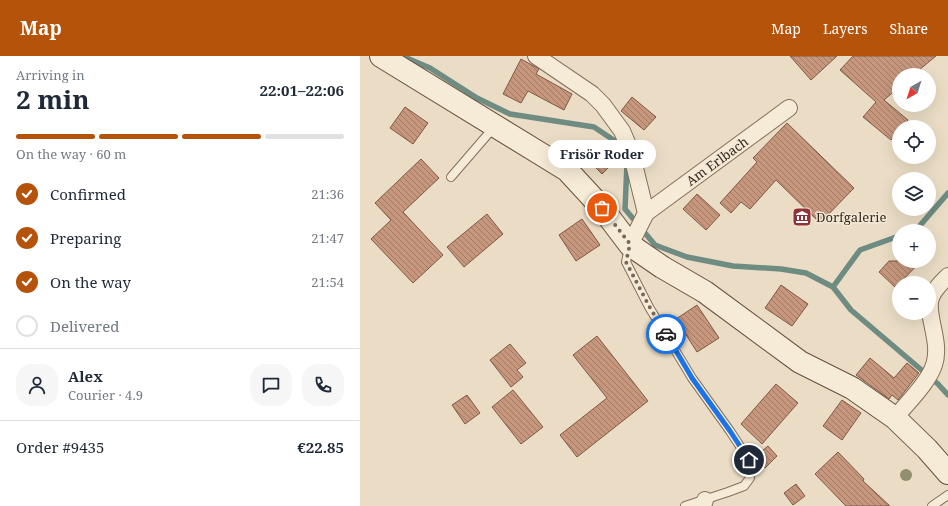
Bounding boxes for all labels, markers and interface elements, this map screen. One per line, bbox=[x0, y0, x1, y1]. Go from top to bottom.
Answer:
text: Map bbox=[20, 15, 62, 41]
text: Map bbox=[771, 19, 801, 38]
text: Layers bbox=[823, 19, 868, 38]
text: Share bbox=[890, 19, 928, 38]
text: Arriving in bbox=[16, 66, 85, 84]
north arrow bbox=[892, 68, 936, 112]
map controls bbox=[892, 68, 936, 320]
text: 22:01–22:06 bbox=[260, 80, 344, 100]
text: 2 min bbox=[16, 81, 90, 117]
button: locate bbox=[892, 120, 936, 164]
street label: Am Erlbach bbox=[682, 132, 752, 190]
callout: Frisör Roder bbox=[548, 140, 656, 168]
text: On the way · 60 m bbox=[16, 145, 126, 163]
text: Frisör Roder bbox=[560, 145, 644, 163]
button: layers bbox=[892, 172, 936, 216]
icon: check bbox=[16, 183, 38, 205]
text: Confirmed bbox=[50, 184, 126, 204]
text: 21:36 bbox=[311, 185, 344, 203]
pin bbox=[585, 191, 619, 225]
icon: bag bbox=[591, 197, 613, 219]
museum icon: Dorfgalerie bbox=[791, 206, 813, 228]
place label: Dorfgalerie bbox=[816, 208, 886, 226]
button: + bbox=[892, 224, 936, 268]
icon: check bbox=[16, 227, 38, 249]
text: Preparing bbox=[50, 228, 121, 248]
text: 21:47 bbox=[311, 229, 344, 247]
icon: check bbox=[16, 271, 38, 293]
text: On the way bbox=[50, 272, 131, 292]
text: 21:54 bbox=[311, 273, 344, 291]
button: − bbox=[892, 276, 936, 320]
courier bbox=[646, 314, 686, 354]
text: Delivered bbox=[50, 316, 119, 336]
icon: car bbox=[655, 323, 677, 345]
button: person bbox=[16, 364, 58, 406]
button: chat bbox=[250, 364, 292, 406]
button: phone bbox=[302, 364, 344, 406]
text: Alex bbox=[68, 366, 103, 386]
text: Courier · 4.9 bbox=[68, 386, 143, 404]
text: Order #9435 bbox=[16, 437, 104, 457]
text: €22.85 bbox=[297, 437, 344, 457]
pin bbox=[732, 443, 766, 477]
icon: home bbox=[738, 449, 760, 471]

